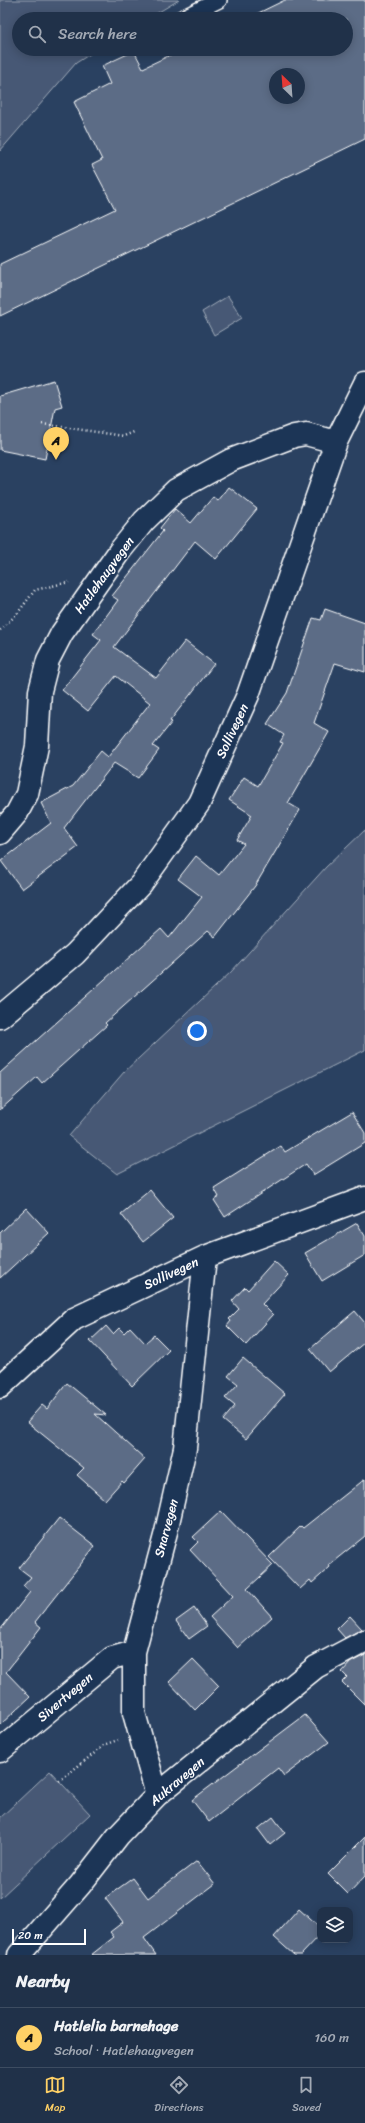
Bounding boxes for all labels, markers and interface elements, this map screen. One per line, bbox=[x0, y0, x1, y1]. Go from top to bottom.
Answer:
search box bbox=[12, 12, 353, 56]
text: Search here bbox=[58, 21, 137, 47]
icon: search bbox=[26, 23, 48, 45]
north arrow bbox=[269, 68, 305, 104]
pin: A bbox=[43, 427, 69, 460]
street label: Hatlehaugvegen bbox=[68, 531, 140, 619]
street label: Sollivegen bbox=[209, 700, 255, 762]
your location bbox=[187, 1021, 207, 1041]
street label: Sollivegen bbox=[140, 1250, 202, 1296]
street label: Snarvegen bbox=[147, 1496, 185, 1560]
street label: Sivertvegen bbox=[32, 1666, 98, 1728]
street label: Aukravegen bbox=[143, 1751, 210, 1812]
map controls bbox=[317, 1907, 353, 1943]
button: layers bbox=[317, 1907, 353, 1943]
text: 20 m bbox=[18, 1926, 43, 1945]
scale bar bbox=[12, 1927, 86, 1946]
text: Nearby bbox=[16, 1966, 70, 1996]
text: Hatlelia barnehage bbox=[54, 2013, 179, 2039]
text: A bbox=[25, 2026, 33, 2049]
text: 160 m bbox=[314, 2026, 349, 2049]
text: School · Hatlehaugvegen bbox=[54, 2039, 194, 2062]
tab: Map bbox=[44, 2074, 66, 2117]
tab: Directions bbox=[154, 2074, 204, 2117]
tab: Saved bbox=[292, 2074, 321, 2117]

